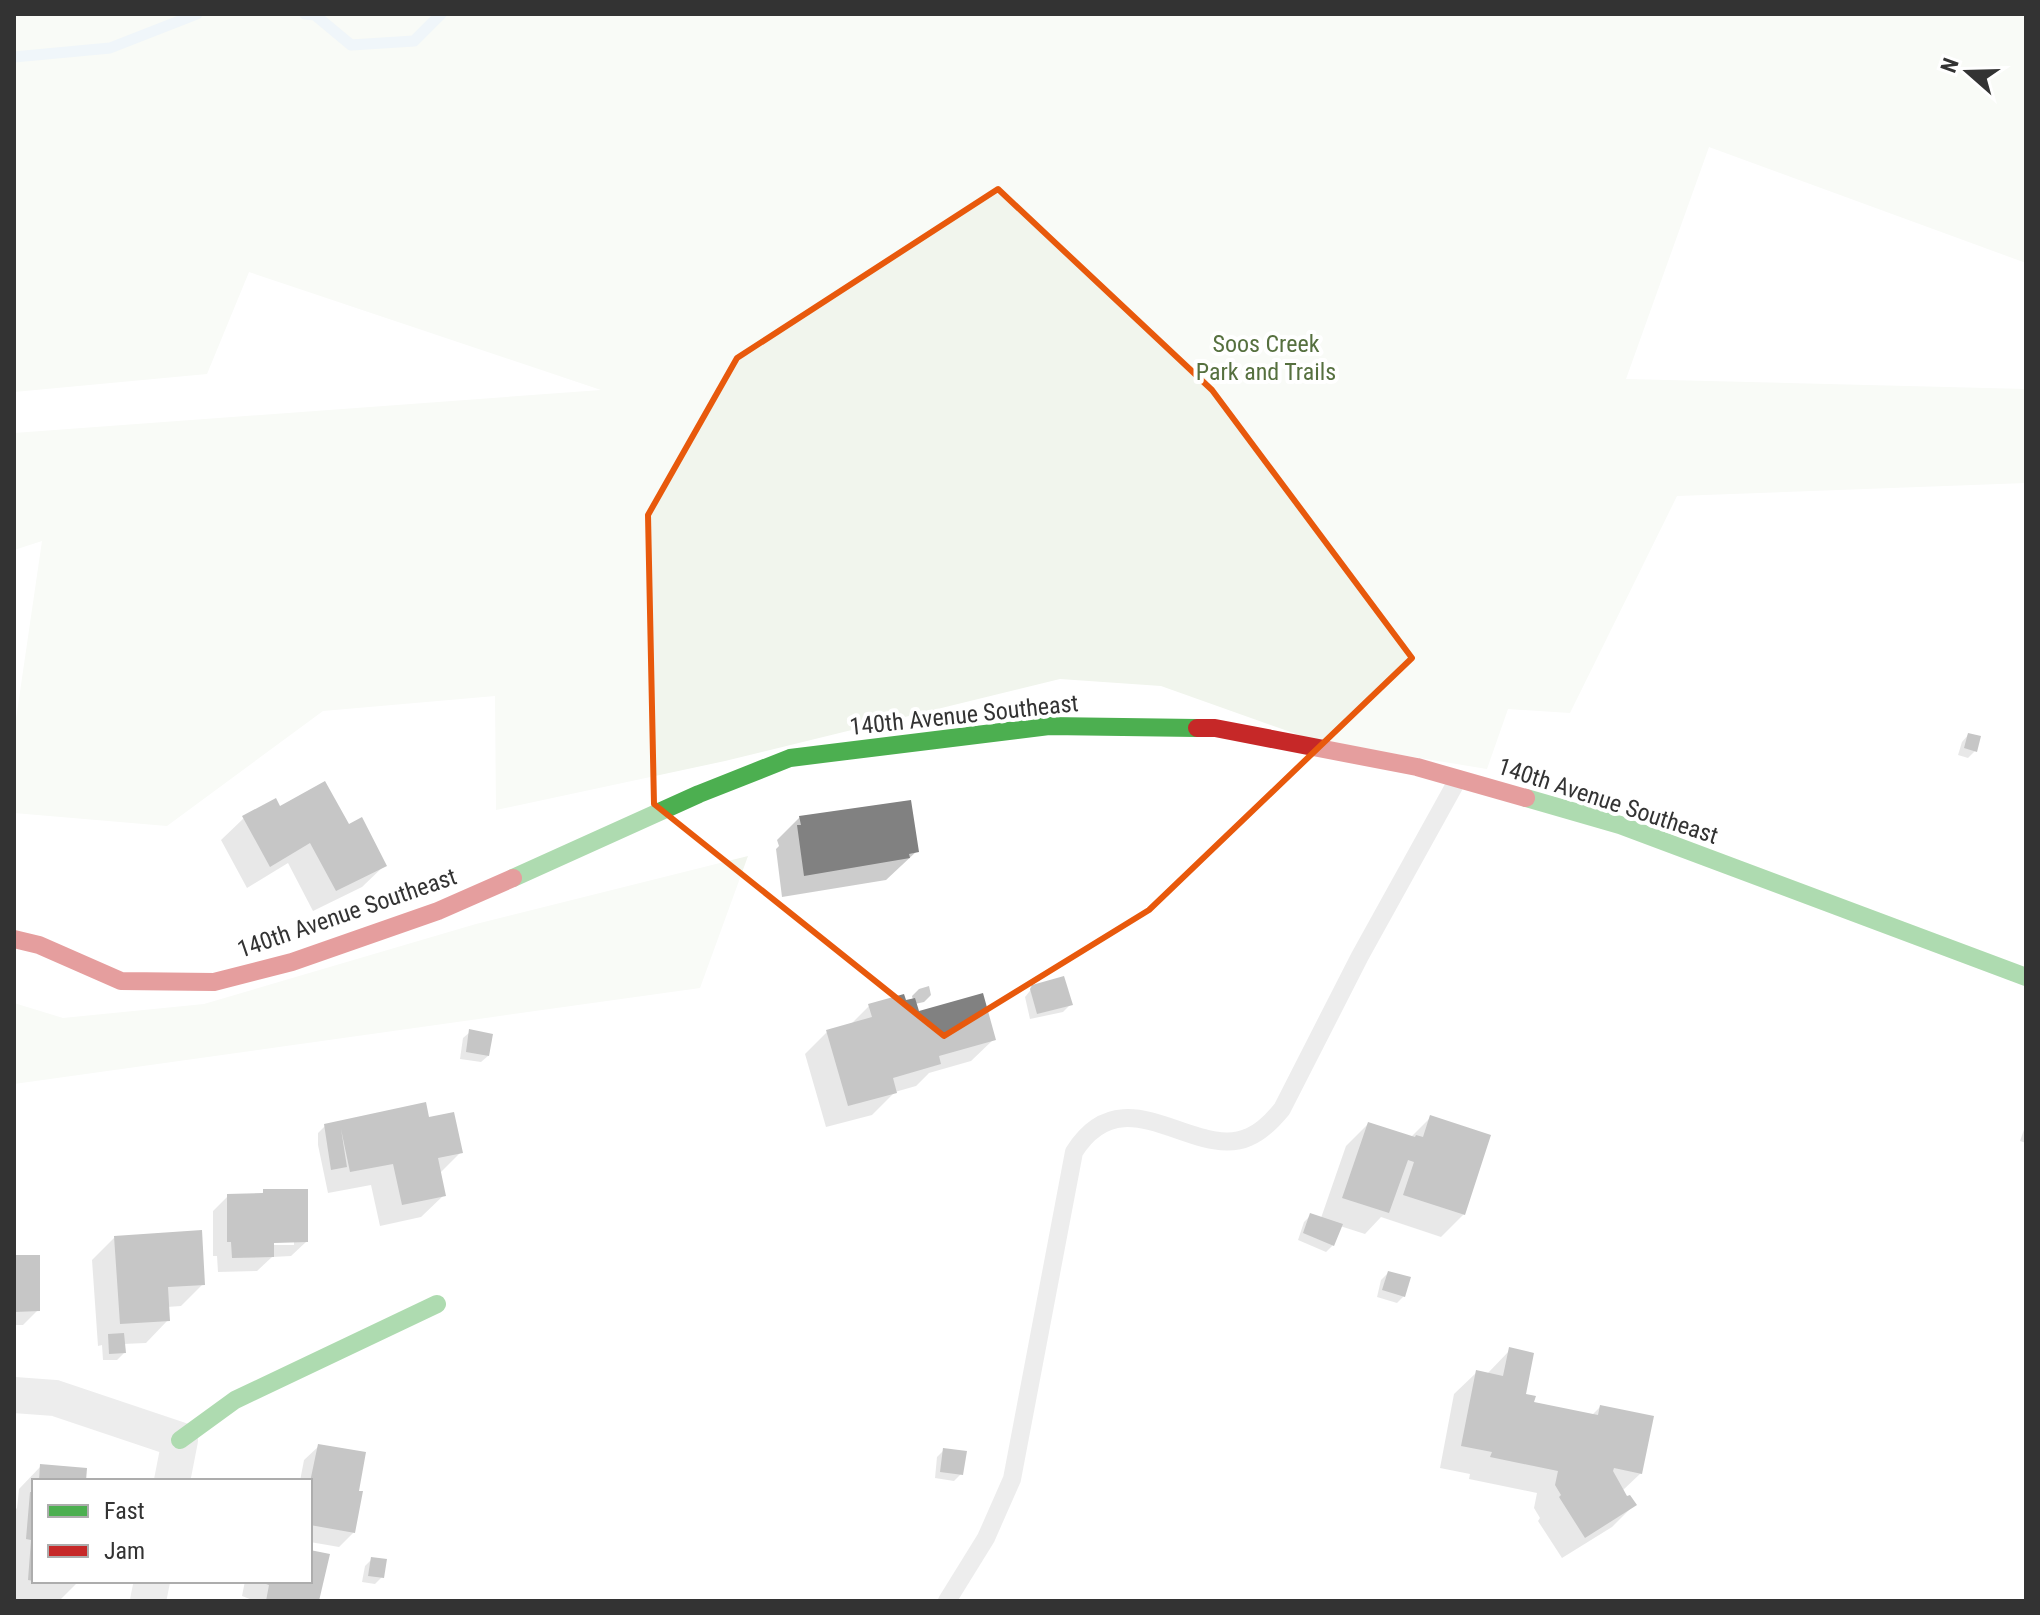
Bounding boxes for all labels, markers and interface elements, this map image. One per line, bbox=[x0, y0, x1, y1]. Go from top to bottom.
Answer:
north arrow bbox=[1928, 32, 2008, 112]
text: N bbox=[1936, 55, 1964, 76]
park label: Soos Creek Park and Trails bbox=[1196, 330, 1336, 386]
street label: 140th Avenue Southeast bbox=[848, 689, 1080, 741]
street label: 140th Avenue Southeast bbox=[1494, 752, 1722, 850]
street label: 140th Avenue Southeast bbox=[234, 862, 460, 964]
legend bbox=[32, 1479, 312, 1583]
text: Fast bbox=[104, 1497, 145, 1525]
text: Jam bbox=[104, 1537, 145, 1565]

